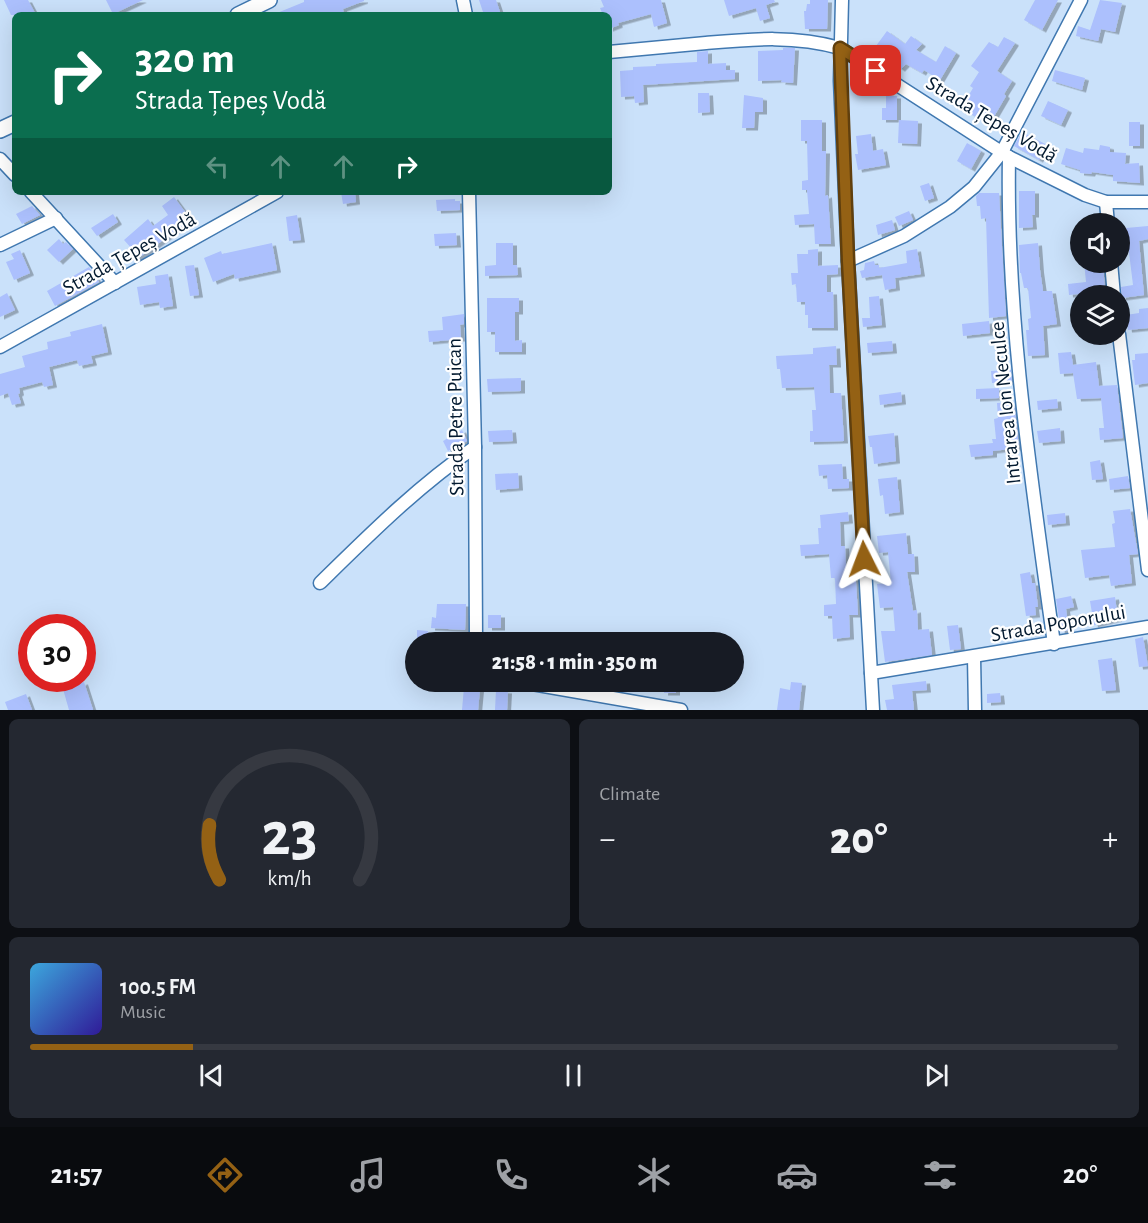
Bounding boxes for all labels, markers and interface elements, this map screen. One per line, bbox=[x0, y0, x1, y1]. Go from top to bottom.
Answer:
icon: right bbox=[36, 36, 114, 114]
text: 320 m bbox=[135, 38, 235, 80]
pin bbox=[850, 45, 901, 96]
icon: arrive bbox=[859, 54, 892, 87]
street label: Strada Țepeș Vodă bbox=[921, 72, 1061, 169]
text: Strada Țepeș Vodă bbox=[135, 87, 326, 114]
icon: left bbox=[201, 150, 234, 183]
icon: ahead bbox=[264, 150, 297, 183]
icon: ahead bbox=[327, 150, 360, 183]
icon: right bbox=[390, 150, 423, 183]
street label: Strada Țepeș Vodă bbox=[59, 208, 201, 300]
map controls bbox=[1070, 213, 1130, 345]
button: sound bbox=[1070, 213, 1130, 273]
button: layers bbox=[1070, 285, 1130, 345]
street label: Intrarea Ion Neculce bbox=[987, 321, 1024, 485]
street label: Strada Petre Puican bbox=[444, 338, 467, 496]
position arrow bbox=[832, 527, 896, 591]
street label: Strada Poporului bbox=[989, 601, 1127, 646]
speed limit sign: 30 bbox=[18, 614, 96, 692]
text: 21:58 · 1 min · 350 m bbox=[492, 651, 657, 673]
text: Climate bbox=[600, 784, 660, 804]
text: 23 bbox=[261, 804, 317, 866]
text: 20° bbox=[830, 817, 888, 862]
text: − bbox=[600, 823, 615, 856]
text: + bbox=[1102, 823, 1118, 856]
text: km/h bbox=[267, 869, 311, 890]
text: 100.5 FM bbox=[120, 976, 196, 998]
text: Music bbox=[120, 1002, 166, 1022]
icon: previous bbox=[195, 1059, 228, 1092]
icon: pause bbox=[557, 1059, 590, 1092]
icon: next bbox=[920, 1059, 953, 1092]
icon: directions bbox=[204, 1154, 246, 1196]
icon: music bbox=[347, 1154, 389, 1196]
icon: phone bbox=[490, 1154, 532, 1196]
icon: climate bbox=[633, 1154, 675, 1196]
icon: car bbox=[776, 1154, 818, 1196]
icon: filters bbox=[919, 1154, 961, 1196]
text: 21:57 bbox=[51, 1161, 103, 1188]
text: 20° bbox=[1063, 1161, 1097, 1188]

